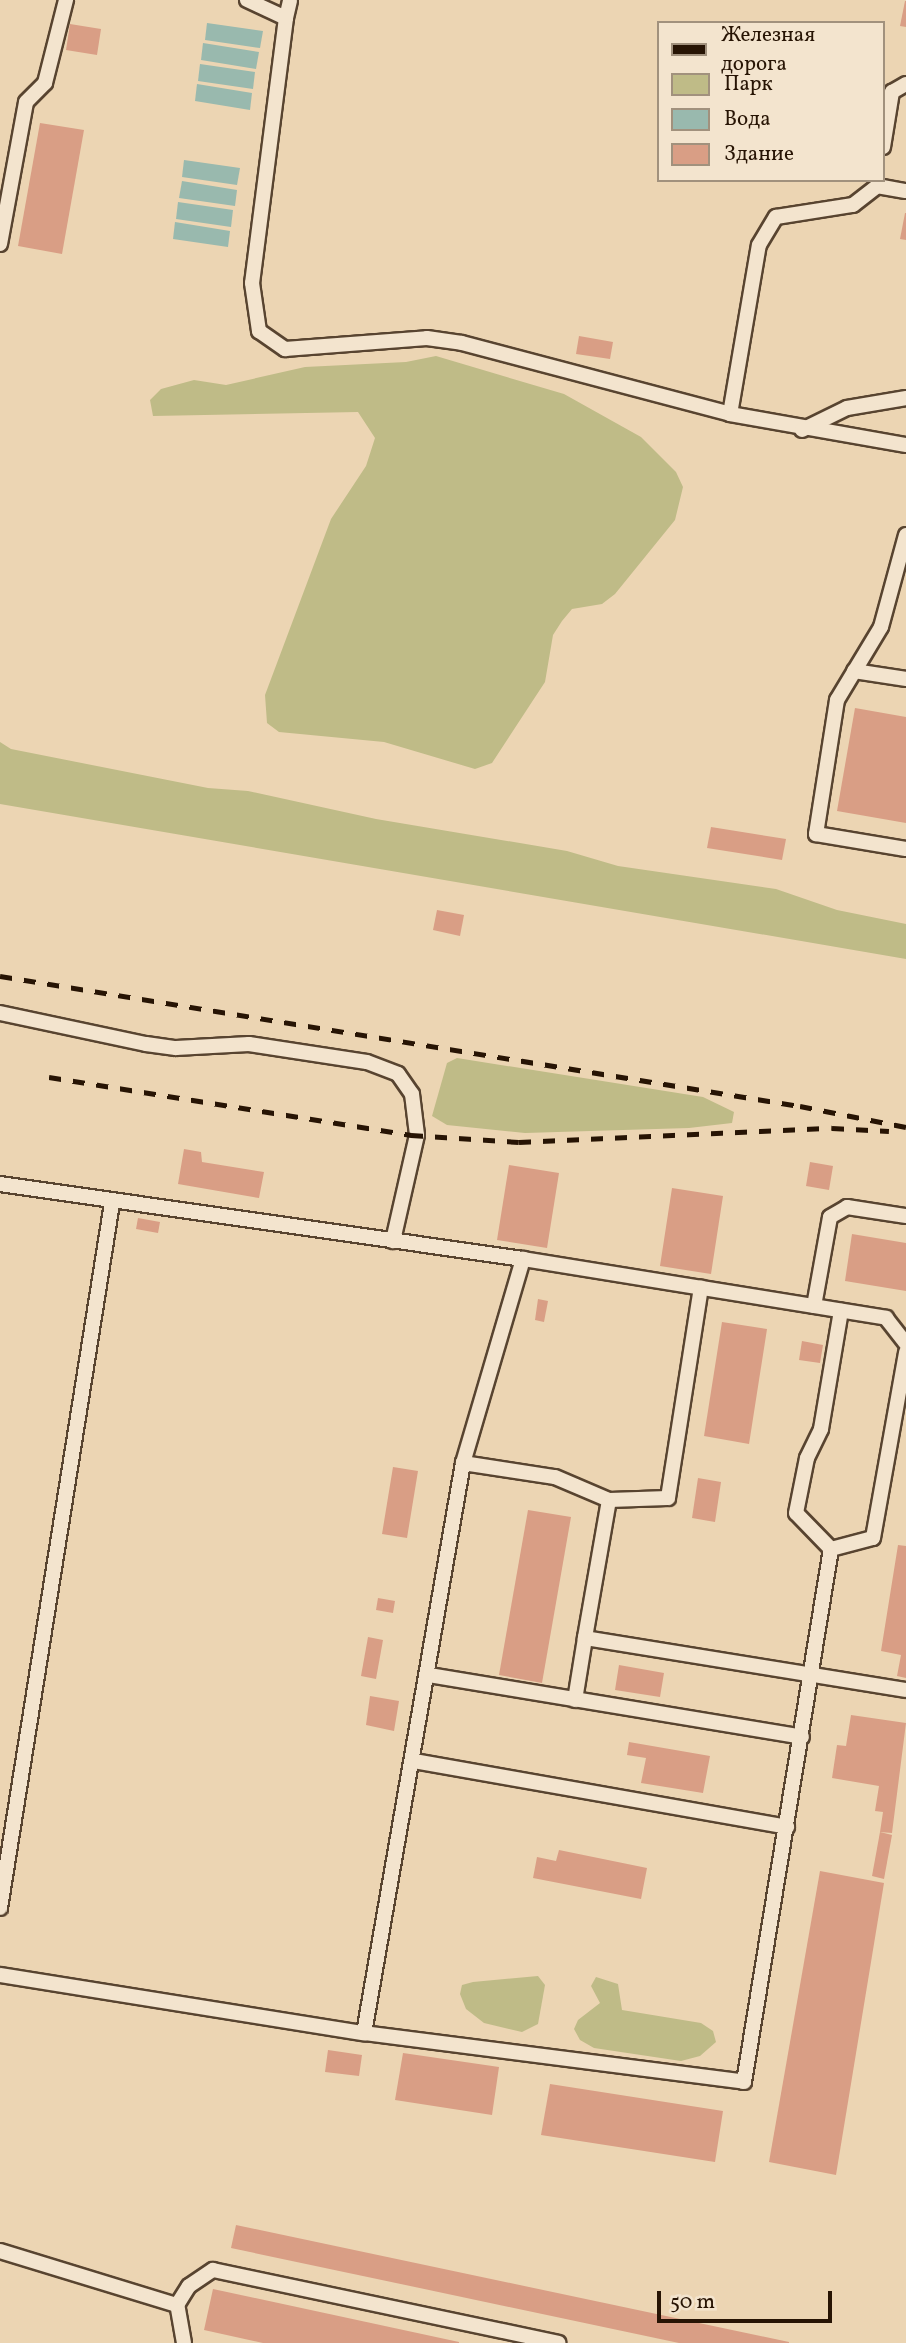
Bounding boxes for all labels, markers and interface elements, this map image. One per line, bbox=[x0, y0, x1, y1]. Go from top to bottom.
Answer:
legend bbox=[657, 21, 885, 182]
text: Железная дорога bbox=[721, 21, 815, 79]
text: Парк bbox=[724, 70, 773, 99]
text: Вода bbox=[724, 105, 771, 134]
text: Здание bbox=[724, 140, 794, 169]
scale bar bbox=[661, 2276, 836, 2320]
text: 50 m bbox=[670, 2288, 715, 2317]

